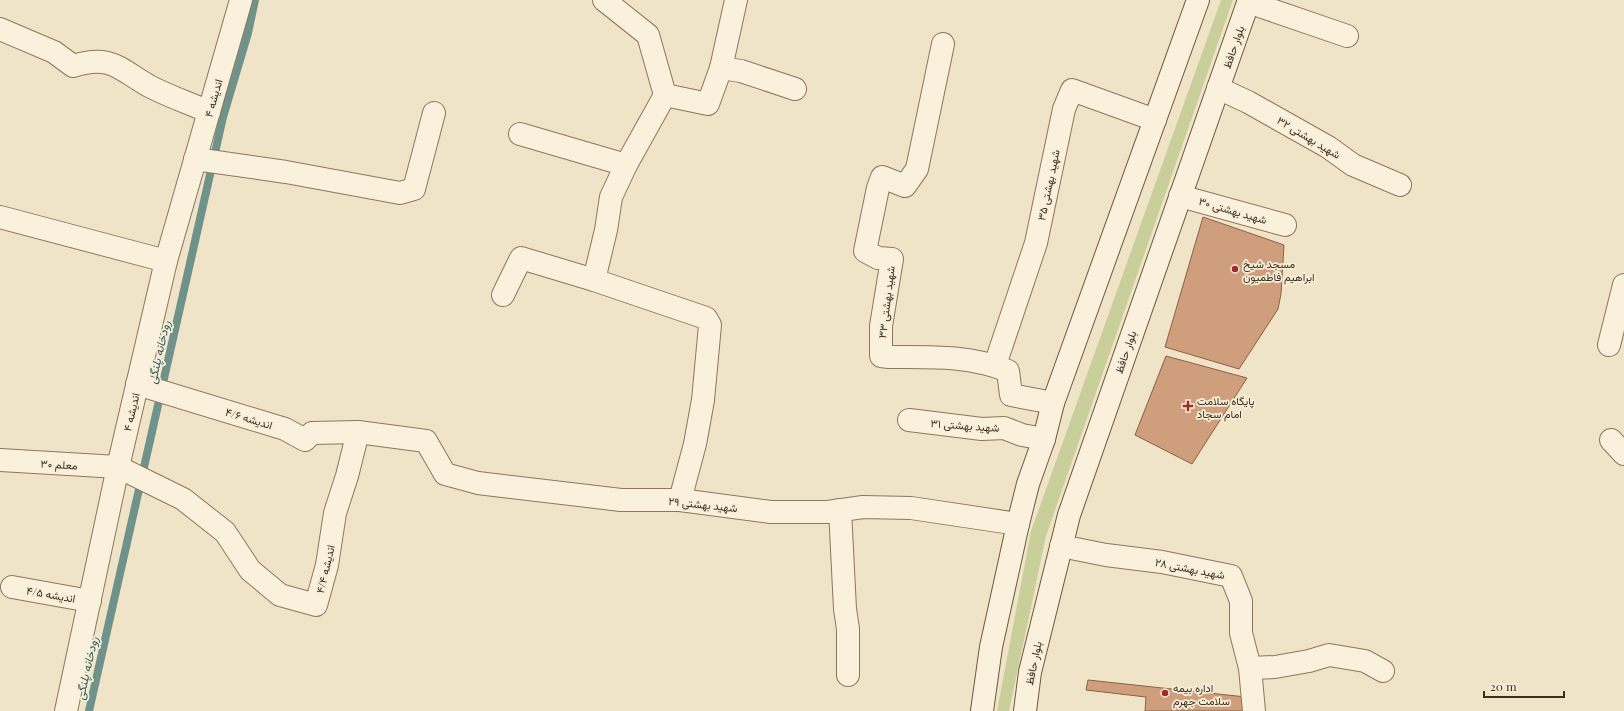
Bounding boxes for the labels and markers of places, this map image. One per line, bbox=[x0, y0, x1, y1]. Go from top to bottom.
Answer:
place label: مسجد شیخ ابراهیم فاطمیون bbox=[1243, 256, 1315, 285]
marker: مسجد شیخ ابراهیم فاطمیون bbox=[1230, 264, 1240, 274]
place label: پایگاه سلامت امام سجاد bbox=[1197, 393, 1254, 422]
marker: پایگاه سلامت امام سجاد bbox=[1182, 400, 1194, 412]
place label: اداره بیمه سلامت جهرم bbox=[1173, 680, 1230, 709]
marker: اداره بیمه سلامت جهرم bbox=[1160, 688, 1170, 698]

